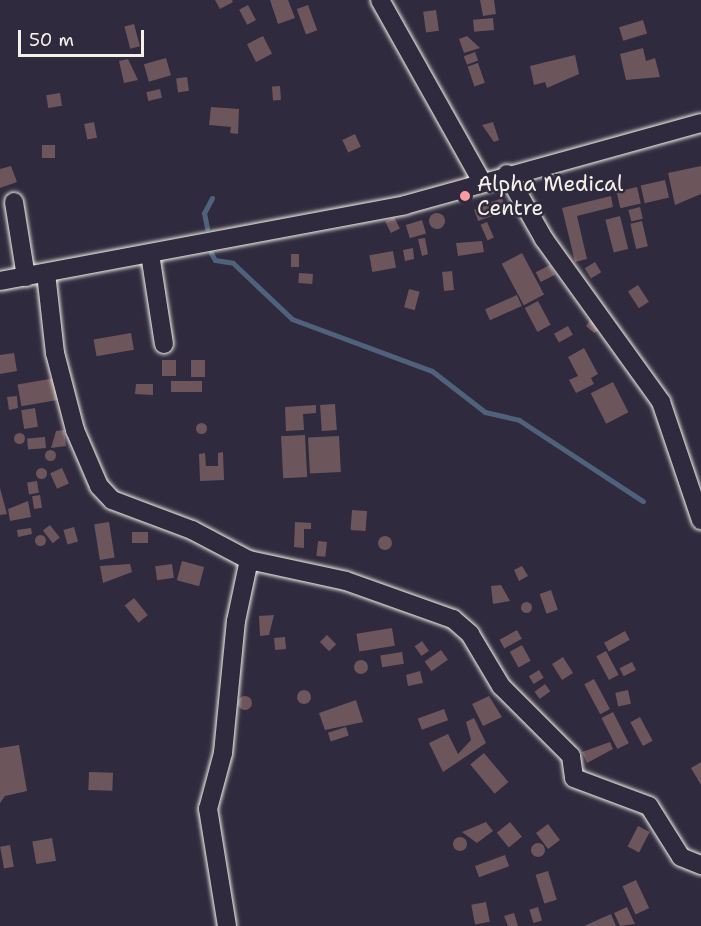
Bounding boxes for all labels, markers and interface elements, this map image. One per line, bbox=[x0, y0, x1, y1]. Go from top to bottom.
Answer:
scale bar bbox=[21, 18, 147, 56]
text: 50 m bbox=[29, 28, 74, 52]
place label: Alpha Medical Centre bbox=[477, 171, 623, 221]
marker: Alpha Medical Centre bbox=[458, 189, 472, 203]

